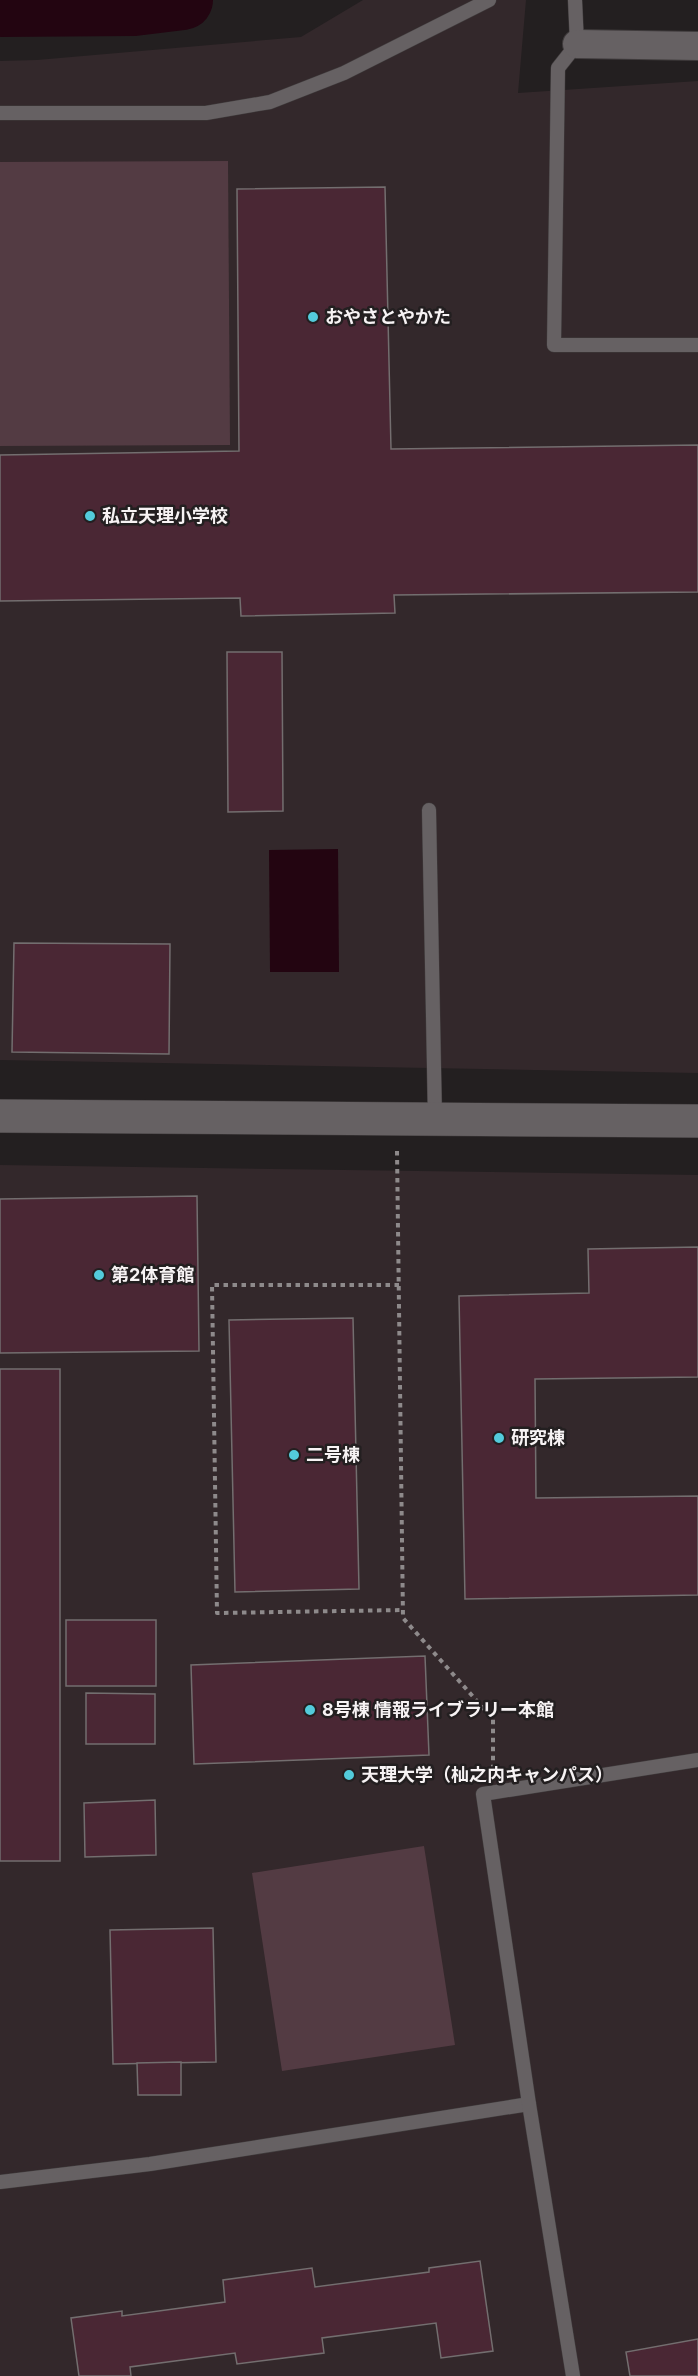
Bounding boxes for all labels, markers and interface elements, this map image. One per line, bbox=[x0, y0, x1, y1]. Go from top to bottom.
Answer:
place label: おやさとやかた bbox=[325, 306, 451, 327]
marker: おやさとやかた bbox=[306, 310, 320, 324]
place label: 私立天理小学校 bbox=[102, 505, 228, 526]
marker: 私立天理小学校 bbox=[83, 509, 97, 523]
place label: 第2体育館 bbox=[111, 1264, 194, 1285]
marker: 第2体育館 bbox=[92, 1268, 106, 1282]
place label: 研究棟 bbox=[511, 1427, 565, 1448]
marker: 研究棟 bbox=[492, 1431, 506, 1445]
place label: 二号棟 bbox=[306, 1444, 360, 1465]
marker: 二号棟 bbox=[287, 1448, 301, 1462]
place label: 8号棟 情報ライブラリー本館 bbox=[322, 1699, 554, 1720]
marker: 8号棟 情報ライブラリー本館 bbox=[303, 1703, 317, 1717]
place label: 天理大学（杣之内キャンパス） bbox=[361, 1764, 613, 1785]
marker: 天理大学（杣之内キャンパス） bbox=[342, 1768, 356, 1782]

